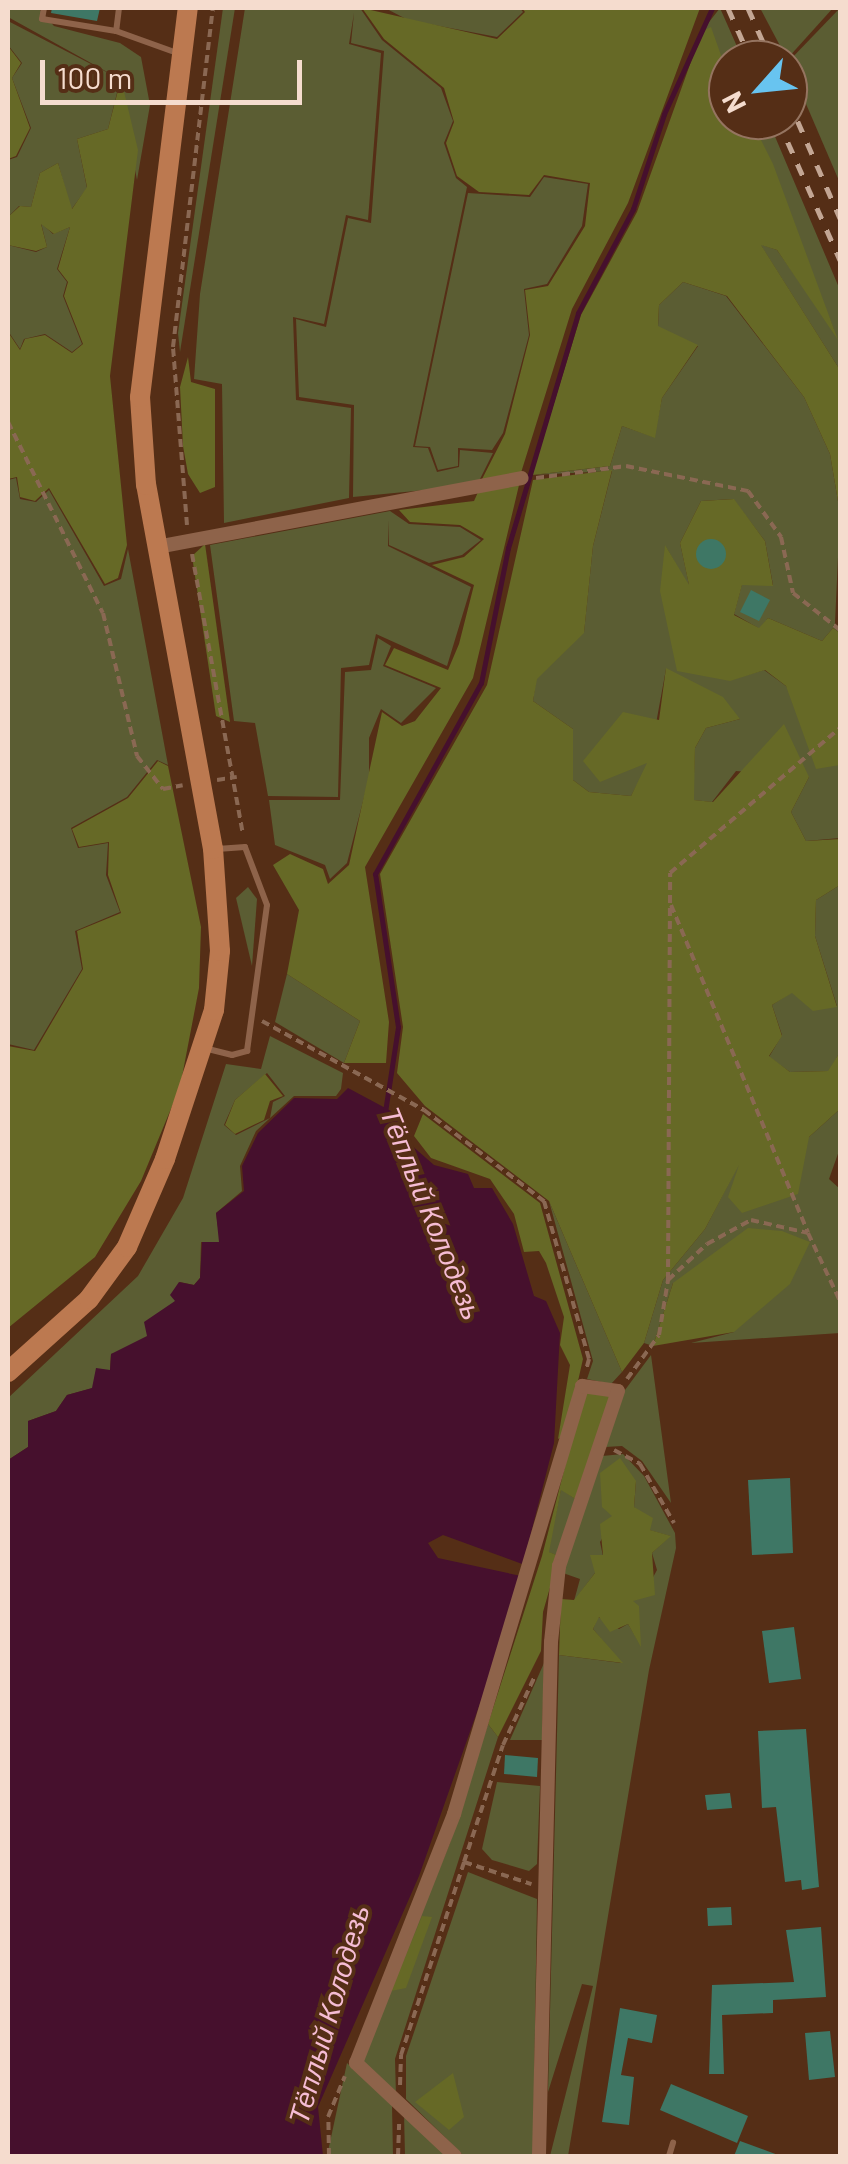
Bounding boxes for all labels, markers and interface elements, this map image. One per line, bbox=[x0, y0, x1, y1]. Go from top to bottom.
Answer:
scale bar bbox=[45, 40, 308, 102]
north arrow bbox=[708, 40, 808, 140]
text: 100 m bbox=[57, 59, 132, 95]
text: N bbox=[714, 87, 752, 119]
water label: Тёплый Колодезь bbox=[374, 1102, 490, 1324]
water label: Тёплый Колодезь bbox=[281, 1900, 375, 2128]

